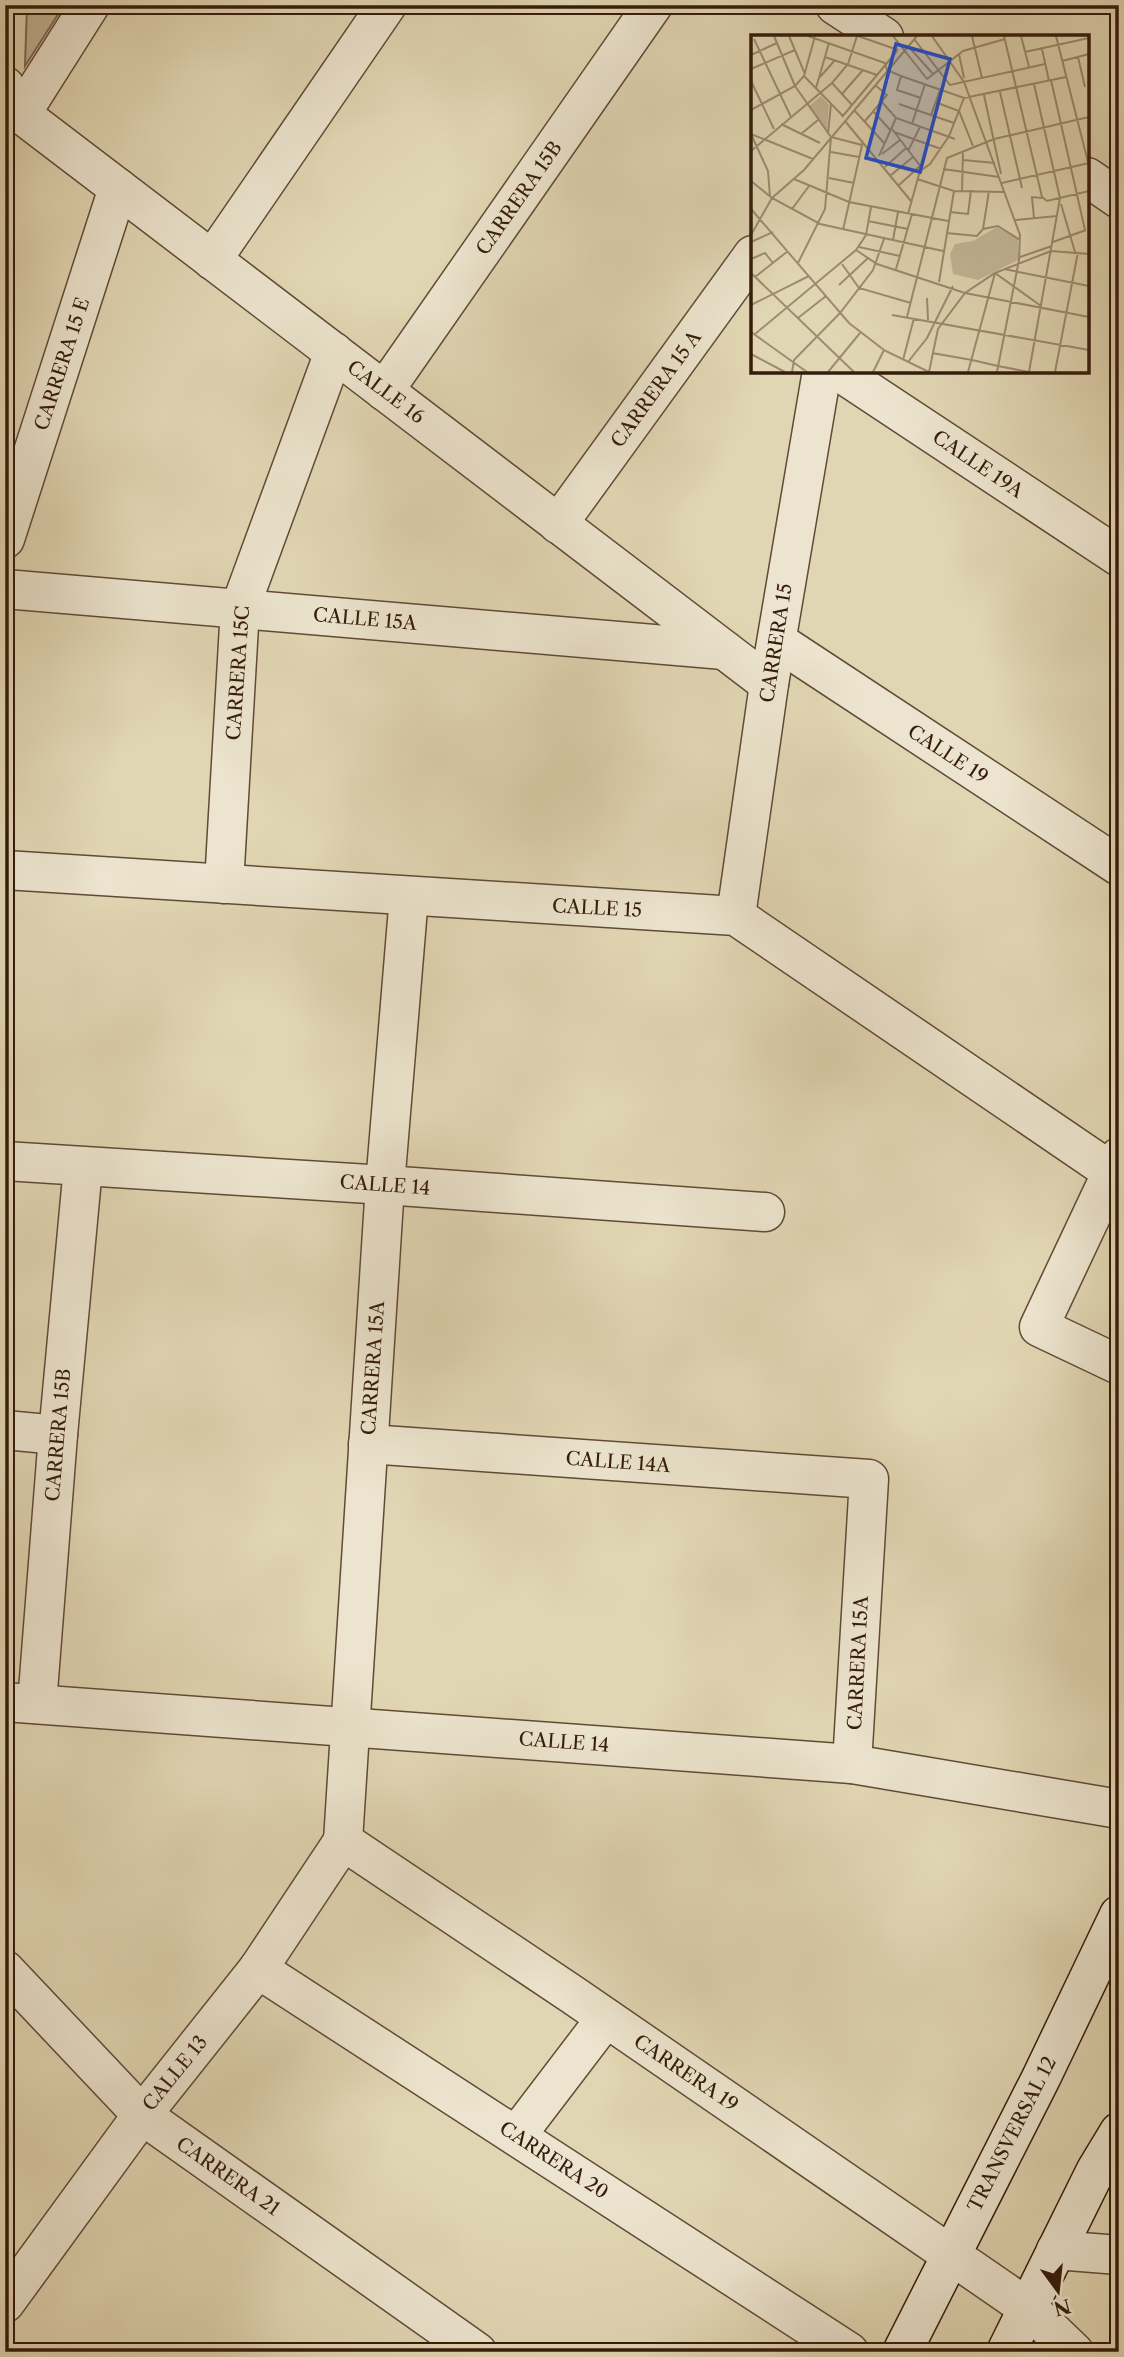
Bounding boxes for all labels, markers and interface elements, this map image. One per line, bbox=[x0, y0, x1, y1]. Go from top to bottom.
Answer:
inset map bbox=[751, 35, 1089, 373]
street label: CARRERA 15B bbox=[471, 137, 567, 259]
street label: CARRERA 15 E bbox=[30, 295, 94, 433]
street label: CARRERA 15 A bbox=[606, 325, 707, 452]
street label: CALLE 16 bbox=[343, 355, 429, 429]
street label: CALLE 19A bbox=[928, 425, 1028, 503]
street label: CARRERA 15 bbox=[755, 582, 797, 704]
street label: CALLE 15A bbox=[312, 603, 419, 635]
street label: CARRERA 15C bbox=[222, 605, 254, 741]
street label: CALLE 19 bbox=[904, 720, 992, 788]
street label: CALLE 15 bbox=[551, 894, 643, 922]
street label: CALLE 14 bbox=[339, 1170, 431, 1200]
street label: CARRERA 15A bbox=[357, 1299, 389, 1436]
street label: CARRERA 15B bbox=[41, 1368, 75, 1502]
street label: CALLE 14A bbox=[565, 1447, 672, 1477]
street label: CARRERA 15A bbox=[843, 1594, 873, 1731]
street label: CALLE 14 bbox=[518, 1727, 610, 1757]
street label: CARRERA 19 bbox=[629, 2030, 743, 2116]
street label: CALLE 13 bbox=[138, 2031, 212, 2115]
street label: TRANSVERSAL 12 bbox=[963, 2053, 1061, 2215]
street label: CARRERA 20 bbox=[495, 2116, 613, 2204]
street label: CARRERA 21 bbox=[172, 2132, 284, 2220]
north arrow bbox=[1023, 2256, 1092, 2326]
text: N bbox=[1051, 2294, 1073, 2320]

